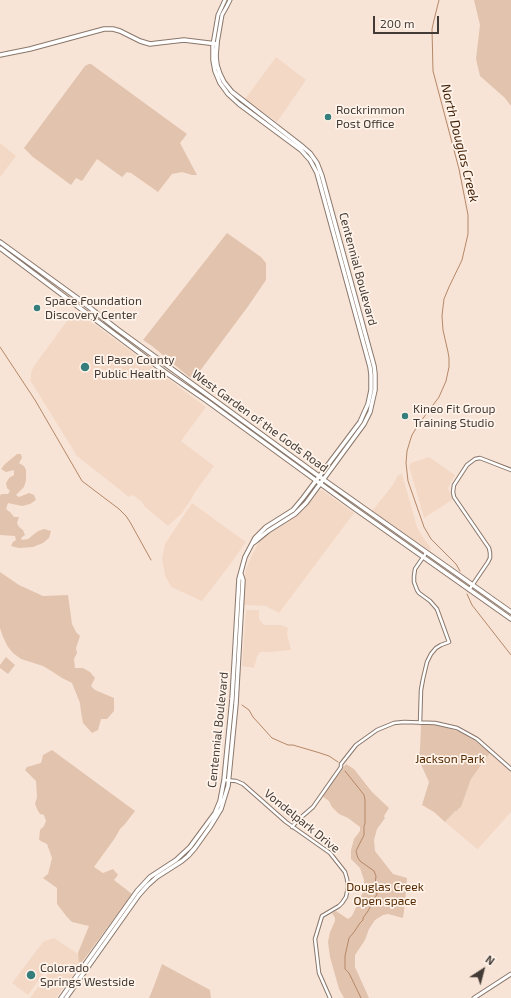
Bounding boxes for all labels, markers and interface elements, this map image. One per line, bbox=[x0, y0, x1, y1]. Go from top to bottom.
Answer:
scale bar bbox=[375, 8, 441, 34]
text: 200 m bbox=[380, 16, 414, 30]
water label: North Douglas Creek bbox=[438, 82, 482, 204]
place label: Rockrimmon Post Office bbox=[336, 103, 405, 131]
marker: Rockrimmon Post Office bbox=[323, 112, 333, 122]
street label: Centennial Boulevard bbox=[336, 211, 380, 327]
place label: Space Foundation Discovery Center bbox=[45, 294, 142, 322]
marker: Space Foundation Discovery Center bbox=[32, 303, 42, 313]
place label: El Paso County Public Health bbox=[94, 353, 175, 381]
marker: El Paso County Public Health bbox=[79, 361, 91, 373]
street label: West Garden of the Gods Road bbox=[189, 367, 331, 475]
place label: Kineo Fit Group Training Studio bbox=[413, 402, 495, 430]
marker: Kineo Fit Group Training Studio bbox=[400, 411, 410, 421]
street label: Centennial Boulevard bbox=[205, 671, 231, 789]
park label: Jackson Park bbox=[415, 752, 485, 766]
street label: Vondelpark Drive bbox=[261, 786, 343, 856]
park label: Douglas Creek Open space bbox=[346, 880, 424, 908]
north arrow bbox=[463, 950, 503, 990]
text: N bbox=[483, 952, 497, 967]
place label: Colorado Springs Westside bbox=[40, 961, 135, 989]
marker: Colorado Springs Westside bbox=[25, 969, 37, 981]

